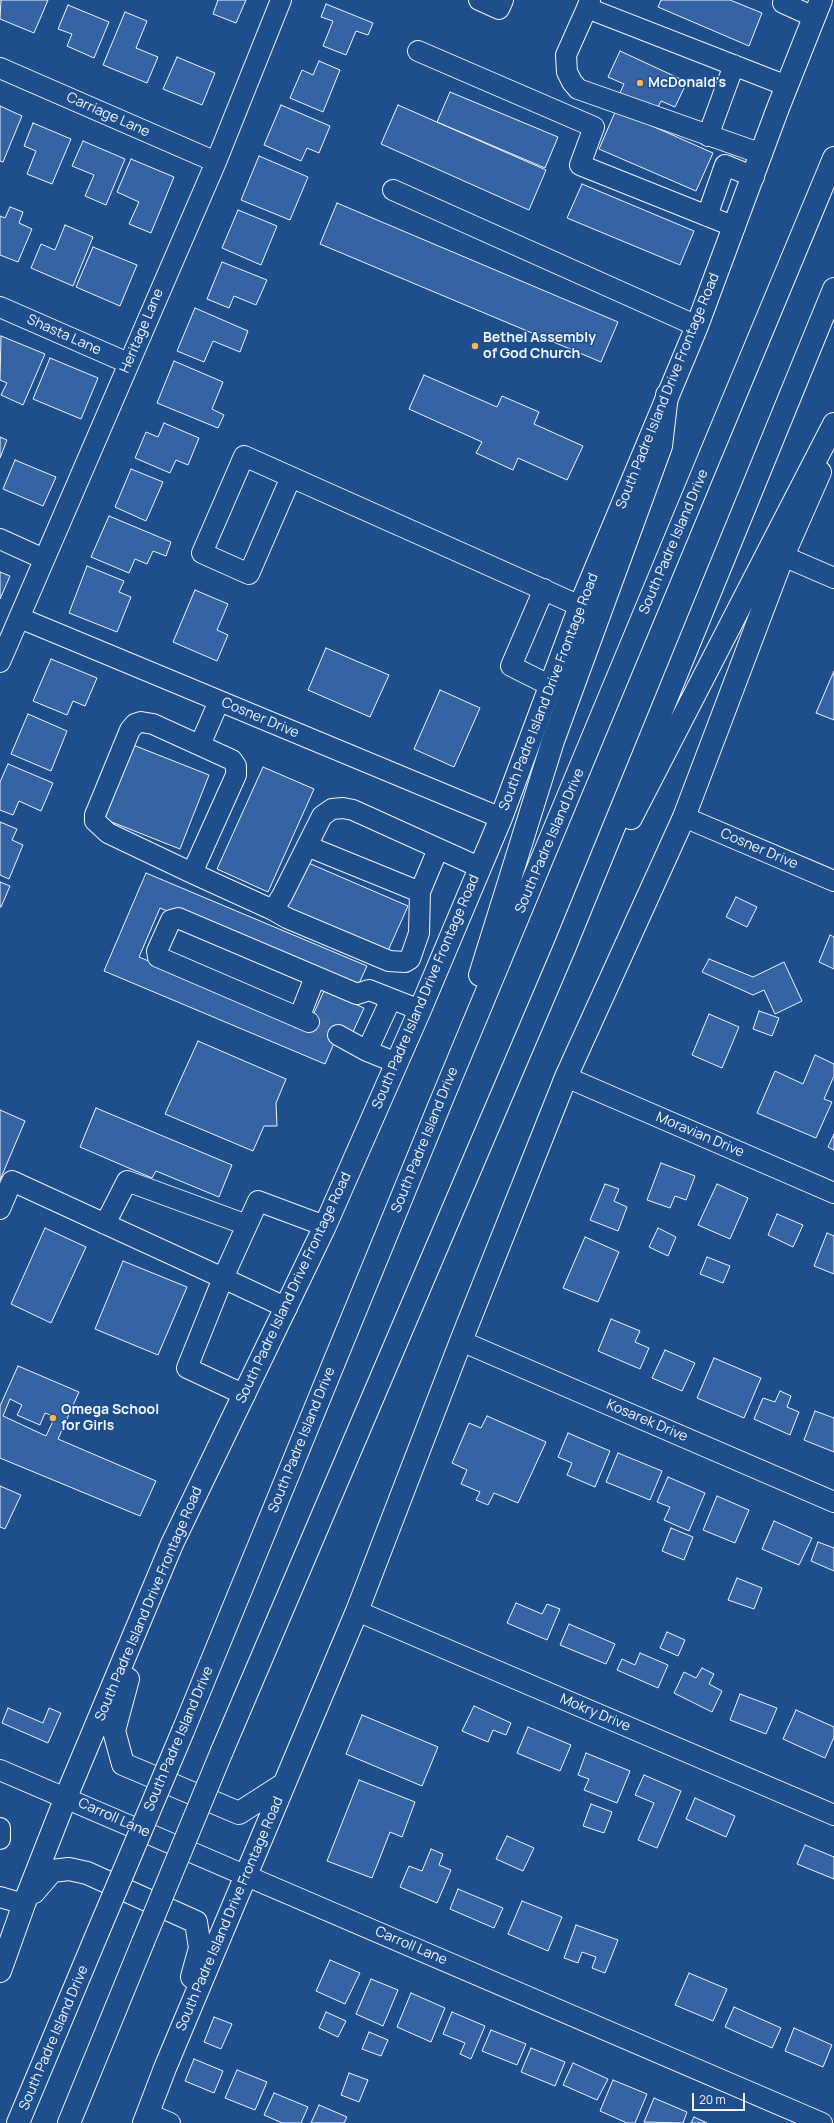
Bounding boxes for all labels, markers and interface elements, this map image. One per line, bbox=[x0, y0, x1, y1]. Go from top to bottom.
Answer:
place label: McDonald's bbox=[648, 75, 726, 91]
marker: McDonald's bbox=[635, 78, 645, 88]
street label: Carriage Lane bbox=[64, 89, 152, 141]
street label: South Padre Island Drive Frontage Road bbox=[613, 271, 723, 511]
street label: Heritage Lane bbox=[117, 286, 167, 376]
street label: Shasta Lane bbox=[24, 311, 104, 359]
place label: Bethel Assembly of God Church bbox=[483, 330, 596, 362]
marker: Bethel Assembly of God Church bbox=[470, 341, 480, 351]
street label: South Padre Island Drive bbox=[636, 467, 712, 617]
street label: South Padre Island Drive Frontage Road bbox=[496, 571, 602, 813]
street label: Cosner Drive bbox=[219, 694, 301, 742]
street label: South Padre Island Drive bbox=[512, 766, 588, 916]
street label: Cosner Drive bbox=[718, 825, 800, 873]
street label: South Padre Island Drive Frontage Road bbox=[369, 872, 483, 1112]
street label: South Padre Island Drive bbox=[388, 1065, 462, 1215]
street label: Moravian Drive bbox=[653, 1109, 747, 1161]
street label: South Padre Island Drive Frontage Road bbox=[233, 1170, 355, 1406]
street label: South Padre Island Drive bbox=[265, 1365, 339, 1515]
street label: Kosarek Drive bbox=[604, 1396, 690, 1446]
place label: Omega School for Girls bbox=[61, 1402, 159, 1434]
marker: Omega School for Girls bbox=[48, 1413, 58, 1423]
street label: South Padre Island Drive Frontage Road bbox=[92, 1484, 206, 1724]
street label: South Padre Island Drive bbox=[141, 1664, 217, 1814]
street label: Mokry Drive bbox=[557, 1691, 633, 1735]
street label: South Padre Island Drive Frontage Road bbox=[173, 1794, 287, 2034]
street label: Carroll Lane bbox=[76, 1795, 152, 1841]
street label: Carroll Lane bbox=[372, 1923, 450, 1969]
street label: South Padre Island Drive bbox=[16, 1963, 92, 2113]
scale bar bbox=[694, 2085, 747, 2111]
text: 20 m bbox=[699, 2091, 726, 2108]

